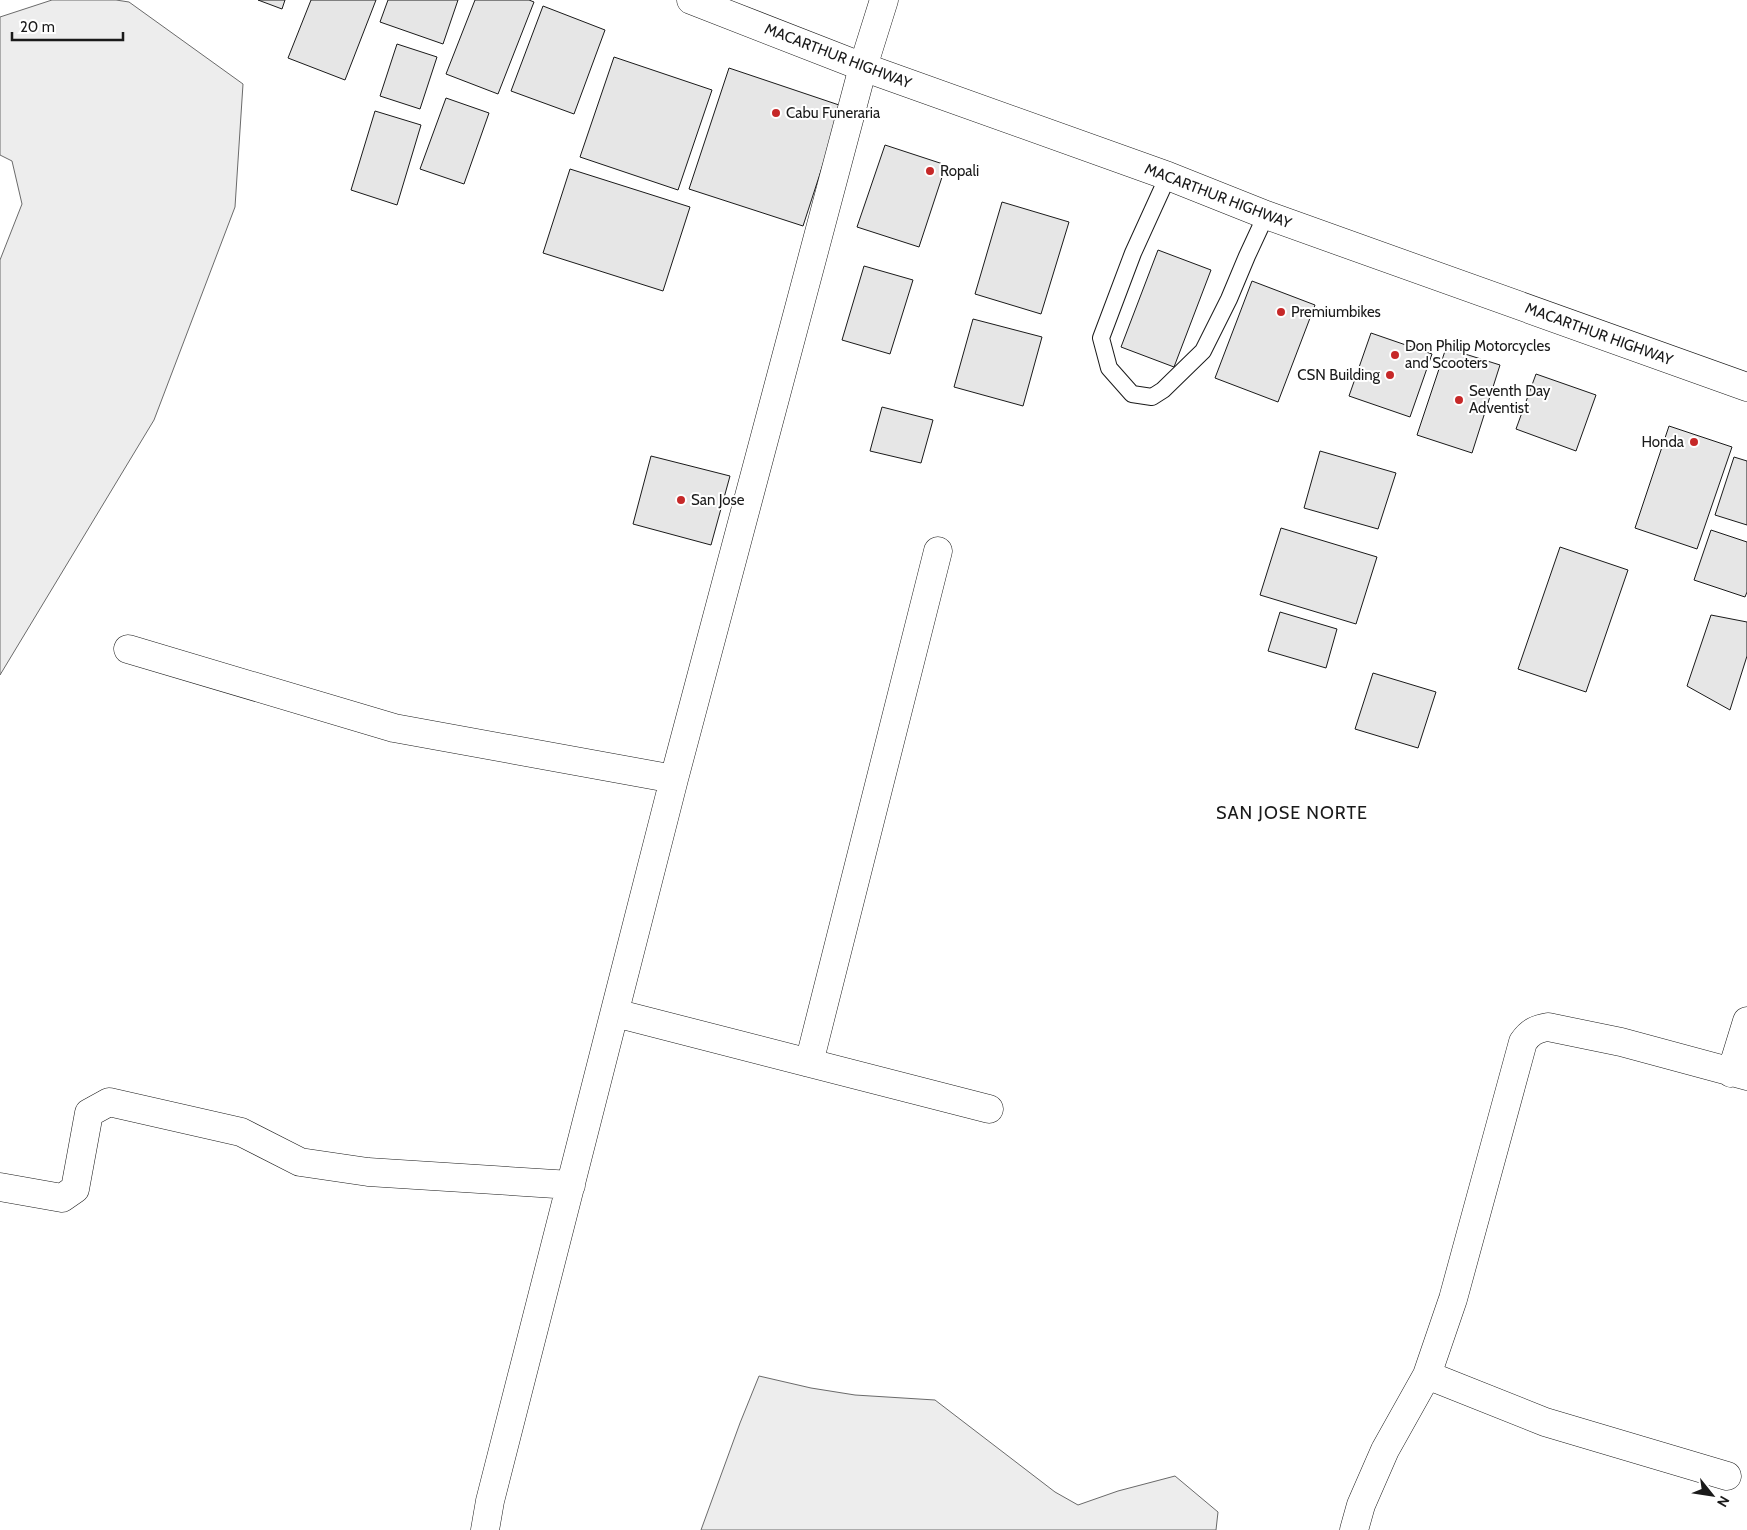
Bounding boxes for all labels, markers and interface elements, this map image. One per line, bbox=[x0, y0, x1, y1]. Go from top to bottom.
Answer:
scale bar bbox=[12, 10, 124, 42]
text: 20 m bbox=[20, 18, 55, 36]
street label: MACARTHUR HIGHWAY bbox=[762, 20, 914, 93]
place label: Cabu Funeraria bbox=[786, 104, 881, 122]
marker: Cabu Funeraria bbox=[770, 107, 782, 119]
street label: MACARTHUR HIGHWAY bbox=[1142, 160, 1294, 233]
place label: Ropali bbox=[940, 162, 979, 180]
marker: Ropali bbox=[924, 165, 936, 177]
street label: MACARTHUR HIGHWAY bbox=[1523, 299, 1676, 369]
place label: Premiumbikes bbox=[1291, 303, 1381, 321]
marker: Premiumbikes bbox=[1275, 306, 1287, 318]
place label: Don Philip Motorcycles and Scooters bbox=[1405, 337, 1550, 372]
marker: Don Philip Motorcycles and Scooters bbox=[1389, 349, 1401, 361]
place label: CSN Building bbox=[1297, 366, 1381, 384]
marker: CSN Building bbox=[1384, 369, 1396, 381]
place label: Seventh Day Adventist bbox=[1469, 382, 1551, 417]
marker: Seventh Day Adventist bbox=[1453, 394, 1465, 406]
place label: Honda bbox=[1641, 433, 1685, 451]
marker: Honda bbox=[1688, 436, 1700, 448]
place label: San Jose bbox=[691, 491, 745, 509]
marker: San Jose bbox=[675, 494, 687, 506]
district label: SAN JOSE NORTE bbox=[1216, 802, 1368, 824]
north arrow bbox=[1687, 1470, 1737, 1520]
text: N bbox=[1713, 1493, 1734, 1510]

